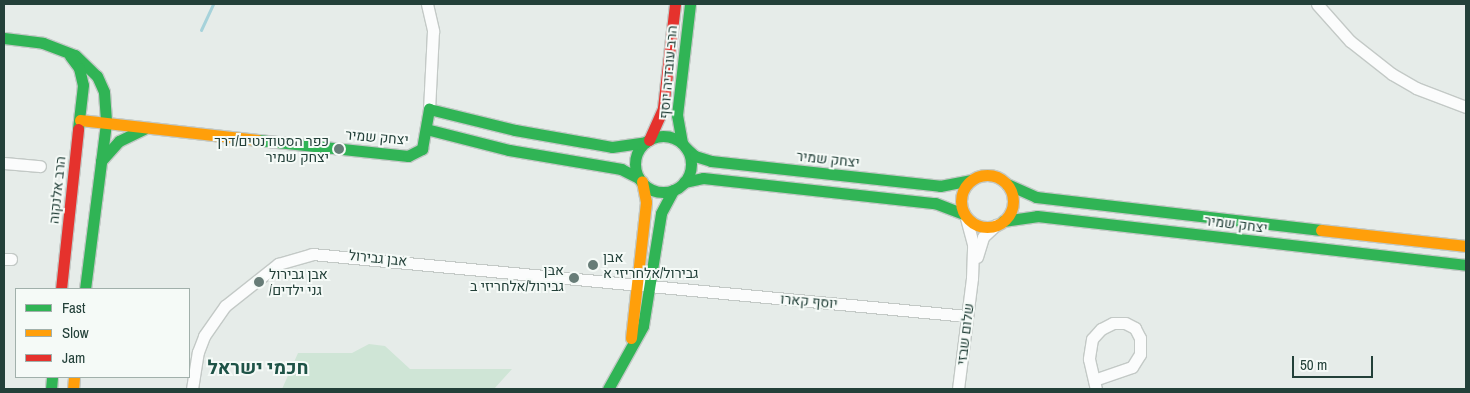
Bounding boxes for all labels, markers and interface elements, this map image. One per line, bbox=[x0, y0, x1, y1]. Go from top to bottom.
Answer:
street label: הרב עובדיה יוסף bbox=[656, 25, 680, 119]
street label: יצחק שמיר bbox=[345, 126, 409, 148]
place label: כפר הסטודנטים/דרך יצחק שמיר bbox=[214, 133, 329, 166]
marker: כפר הסטודנטים/דרך יצחק שמיר bbox=[333, 143, 345, 155]
street label: יצחק שמיר bbox=[796, 147, 860, 171]
street label: הרב אלנקוה bbox=[45, 155, 69, 225]
street label: יצחק שמיר bbox=[1204, 212, 1268, 236]
street label: אבן גבירול bbox=[348, 247, 408, 269]
place label: אבן גבירול/אלחריזי א bbox=[603, 249, 699, 282]
marker: אבן גבירול/אלחריזי א bbox=[587, 259, 599, 271]
place label: אבן גבירול/אלחריזי ב bbox=[470, 262, 564, 294]
place label: אבן גבירול /גני ילדים bbox=[269, 266, 328, 298]
marker: אבן גבירול/אלחריזי ב bbox=[568, 272, 580, 284]
marker: אבן גבירול /גני ילדים bbox=[253, 276, 265, 288]
legend bbox=[15, 288, 190, 378]
street label: יוסף קארו bbox=[780, 290, 838, 312]
text: Fast bbox=[62, 297, 85, 318]
street label: שלום שבזי bbox=[953, 302, 977, 366]
text: Slow bbox=[62, 322, 89, 343]
scale bar bbox=[1295, 346, 1376, 378]
text: Jam bbox=[62, 347, 85, 368]
text: 50 m bbox=[1300, 354, 1327, 375]
district label: חכמי ישראל bbox=[207, 357, 309, 379]

